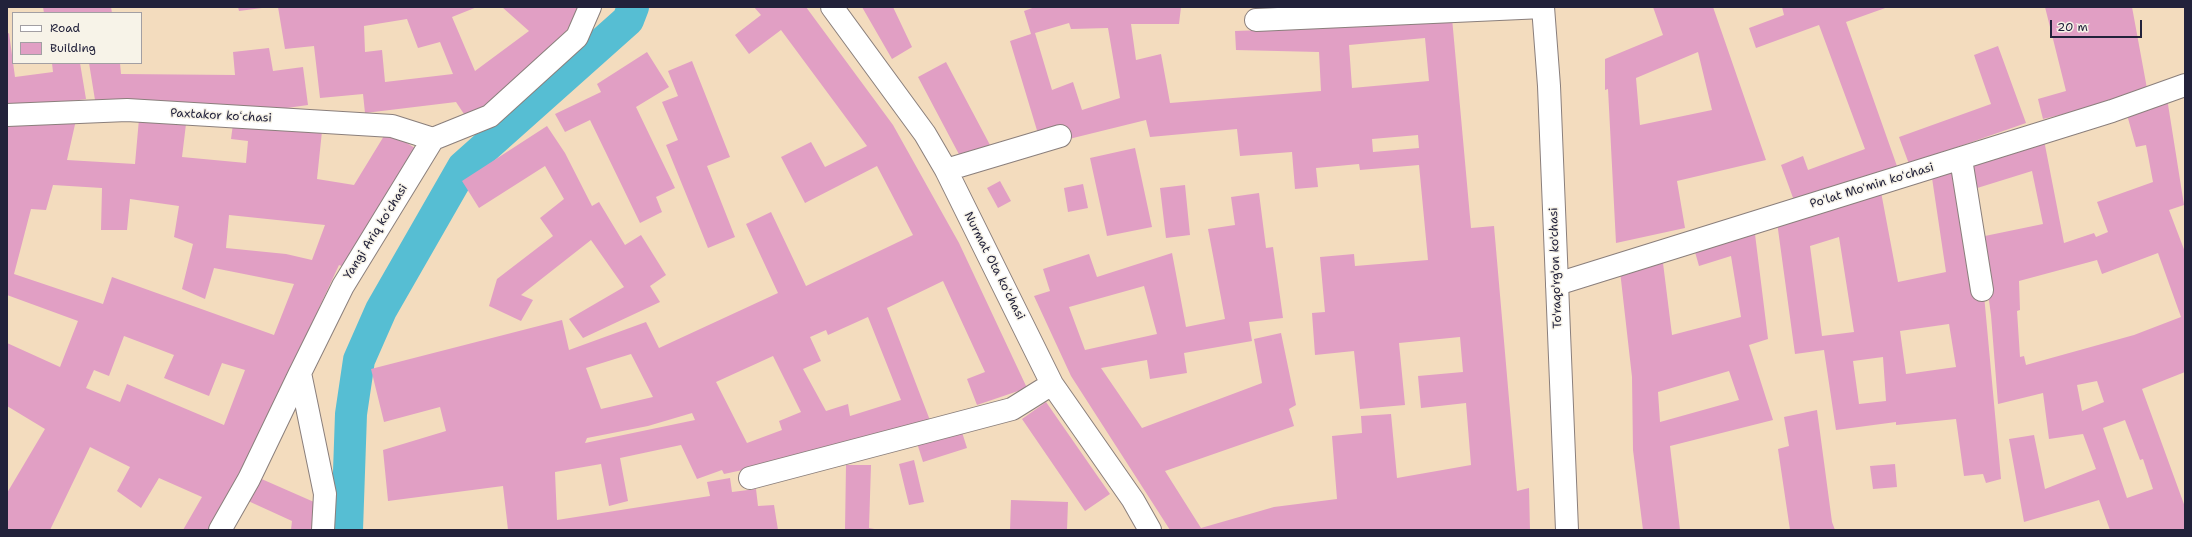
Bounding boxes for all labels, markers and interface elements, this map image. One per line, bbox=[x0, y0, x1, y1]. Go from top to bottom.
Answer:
legend bbox=[12, 12, 142, 64]
scale bar bbox=[2052, 12, 2144, 38]
text: 20 m bbox=[2057, 19, 2088, 35]
text: Road bbox=[50, 20, 80, 36]
text: Building bbox=[50, 40, 96, 56]
street label: Paxtakor koʻchasi bbox=[170, 106, 272, 126]
street label: Poʻlat Moʻmin koʻchasi bbox=[1808, 160, 1936, 212]
street label: Yangi Ariq koʻchasi bbox=[341, 182, 411, 282]
street label: To'raqo'rg'on ko'chasi bbox=[1547, 207, 1565, 329]
street label: Nurmat Ota koʻchasi bbox=[961, 210, 1027, 322]

